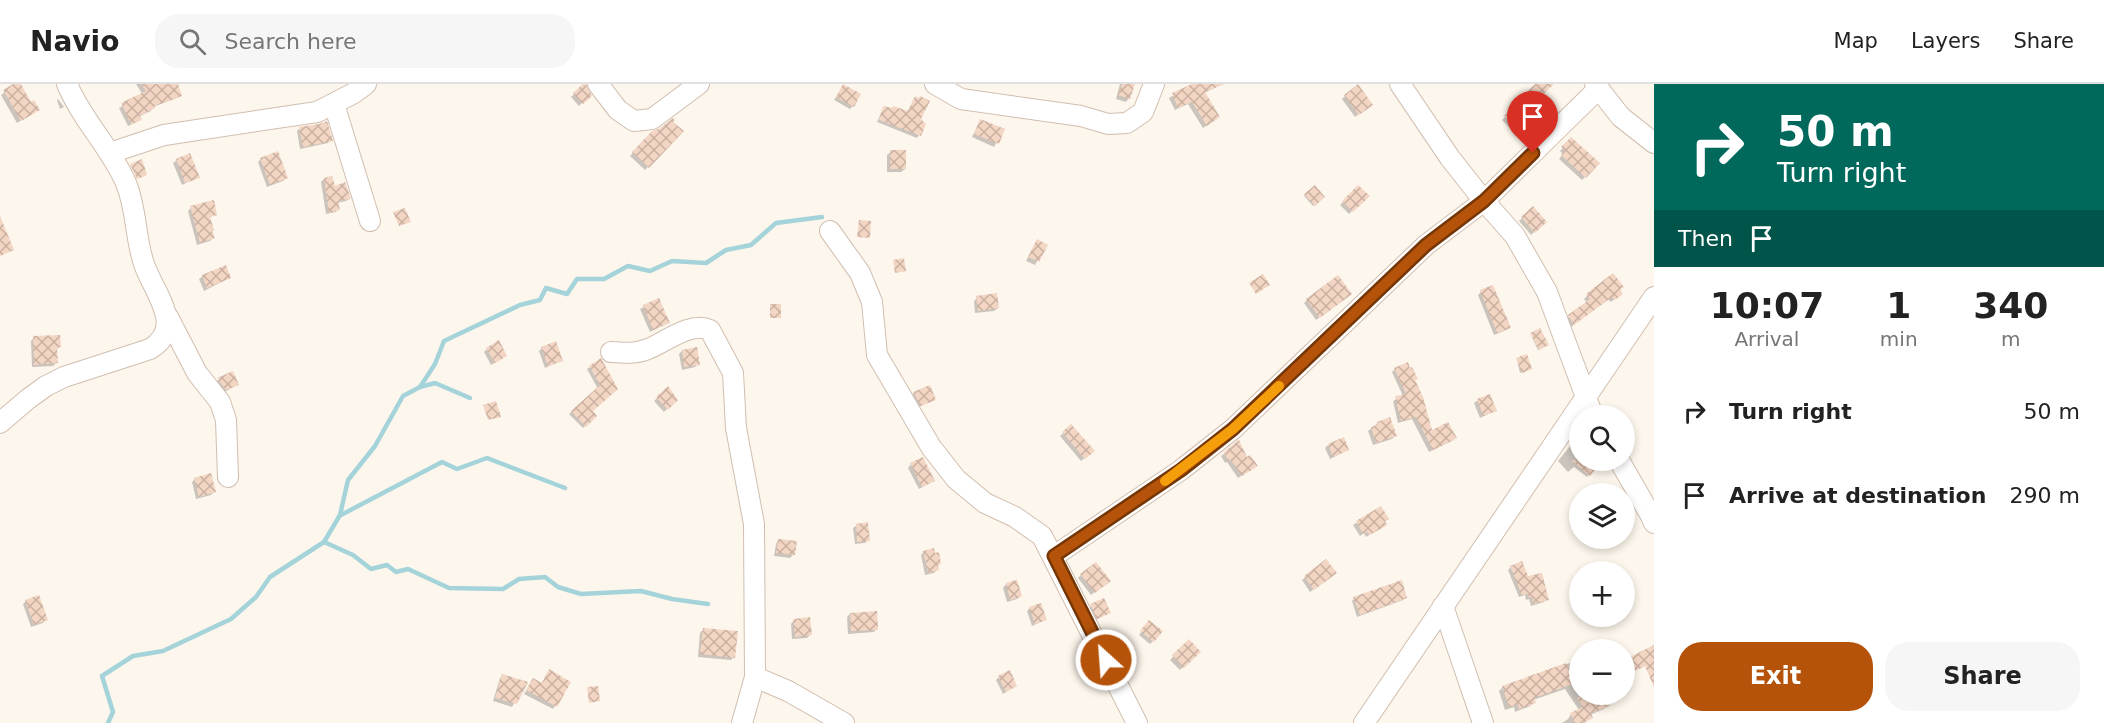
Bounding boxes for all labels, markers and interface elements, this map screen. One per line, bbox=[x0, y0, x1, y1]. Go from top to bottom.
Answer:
search box bbox=[155, 14, 575, 68]
text: Navio bbox=[30, 25, 119, 58]
icon: search bbox=[176, 25, 209, 58]
text: Search here bbox=[224, 29, 357, 54]
text: Map bbox=[1834, 29, 1878, 53]
text: Layers bbox=[1911, 29, 1980, 53]
text: Share bbox=[2013, 29, 2074, 53]
pin bbox=[1507, 91, 1558, 153]
icon: arrive bbox=[1516, 100, 1549, 133]
text: 50 m bbox=[1777, 107, 1894, 156]
icon: right bbox=[1678, 108, 1756, 186]
text: Turn right bbox=[1777, 157, 1906, 188]
icon: arrive bbox=[1745, 222, 1778, 255]
text: Then bbox=[1678, 226, 1733, 251]
text: 10:07 bbox=[1710, 285, 1824, 326]
text: 1 bbox=[1886, 285, 1911, 326]
text: 340 bbox=[1973, 285, 2048, 326]
text: Arrival bbox=[1734, 327, 1799, 351]
text: min bbox=[1880, 327, 1918, 351]
text: m bbox=[2001, 327, 2021, 351]
icon: right bbox=[1678, 395, 1711, 428]
text: Turn right bbox=[1729, 399, 1852, 424]
text: 50 m bbox=[2024, 399, 2080, 424]
map controls bbox=[1569, 405, 1635, 705]
button: search bbox=[1569, 405, 1635, 471]
icon: arrive bbox=[1678, 479, 1711, 512]
button: layers bbox=[1569, 483, 1635, 549]
text: Arrive at destination bbox=[1729, 483, 1986, 508]
text: 290 m bbox=[2010, 483, 2080, 508]
button: + bbox=[1569, 561, 1635, 627]
position arrow bbox=[1074, 628, 1138, 692]
button: − bbox=[1569, 639, 1635, 705]
button: Exit bbox=[1678, 642, 1873, 711]
button: Share bbox=[1885, 642, 2080, 711]

